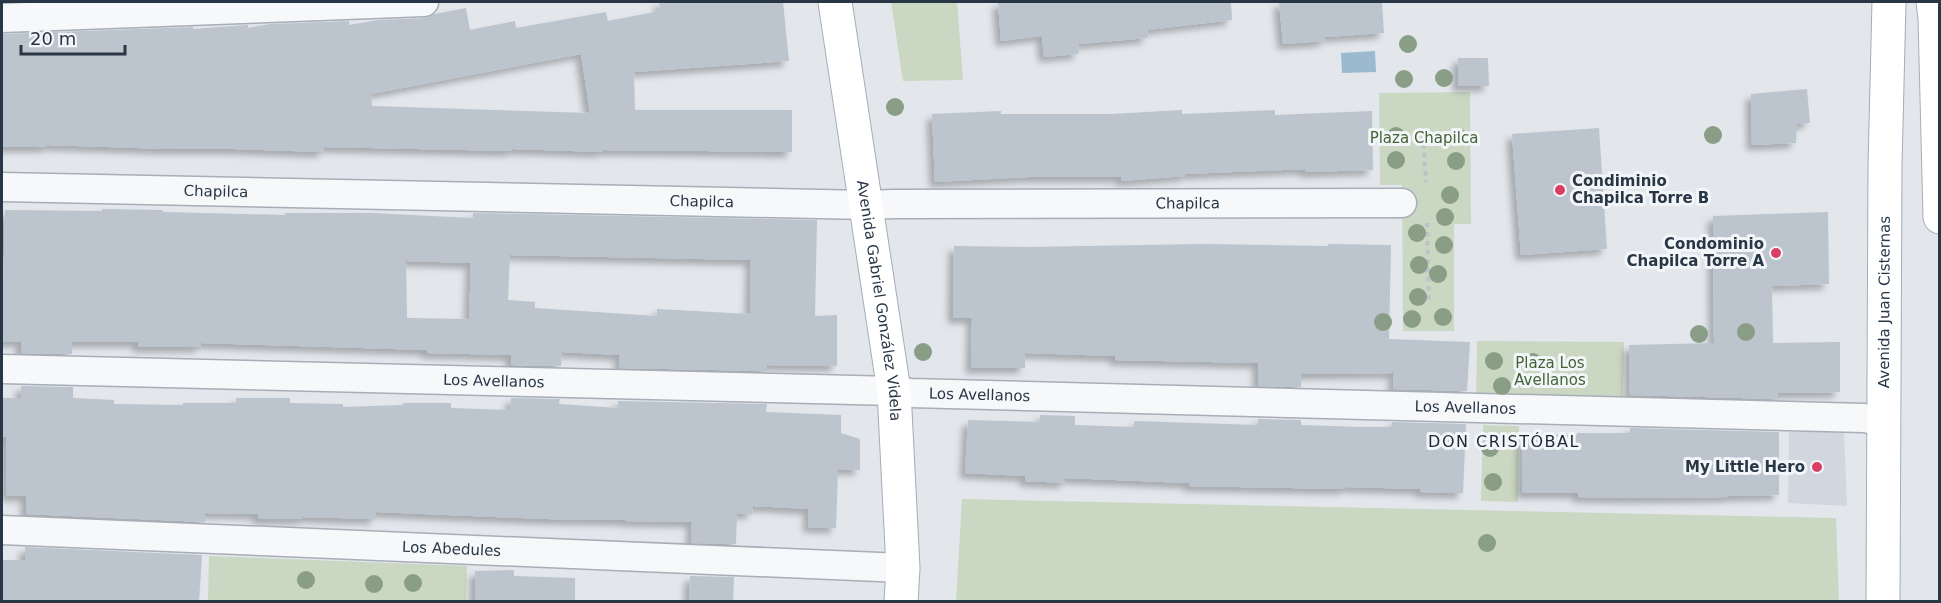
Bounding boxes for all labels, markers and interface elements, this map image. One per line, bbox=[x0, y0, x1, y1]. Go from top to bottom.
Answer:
scale bar bbox=[21, 18, 124, 56]
text: 20 m bbox=[30, 28, 76, 49]
park label: Plaza Chapilca bbox=[1370, 129, 1478, 147]
place label: Condiminio Chapilca Torre B bbox=[1572, 172, 1709, 207]
street label: Avenida Gabriel González Videla bbox=[853, 179, 905, 422]
street label: Chapilca bbox=[184, 182, 248, 201]
marker: Condiminio Chapilca Torre B bbox=[1553, 183, 1567, 197]
street label: Chapilca bbox=[669, 192, 734, 211]
street label: Chapilca bbox=[1156, 194, 1220, 212]
street label: Avenida Juan Cisternas bbox=[1875, 216, 1894, 388]
place label: Condominio Chapilca Torre A bbox=[1627, 235, 1764, 270]
marker: Condominio Chapilca Torre A bbox=[1769, 246, 1783, 260]
park label: Plaza Los Avellanos bbox=[1514, 354, 1586, 389]
street label: Los Avellanos bbox=[443, 371, 545, 391]
street label: Los Avellanos bbox=[929, 384, 1031, 405]
street label: Los Avellanos bbox=[1414, 397, 1517, 418]
district label: DON CRISTÓBAL bbox=[1428, 432, 1580, 451]
place label: My Little Hero bbox=[1685, 458, 1805, 476]
marker: My Little Hero bbox=[1810, 460, 1824, 474]
street label: Los Abedules bbox=[402, 538, 502, 560]

